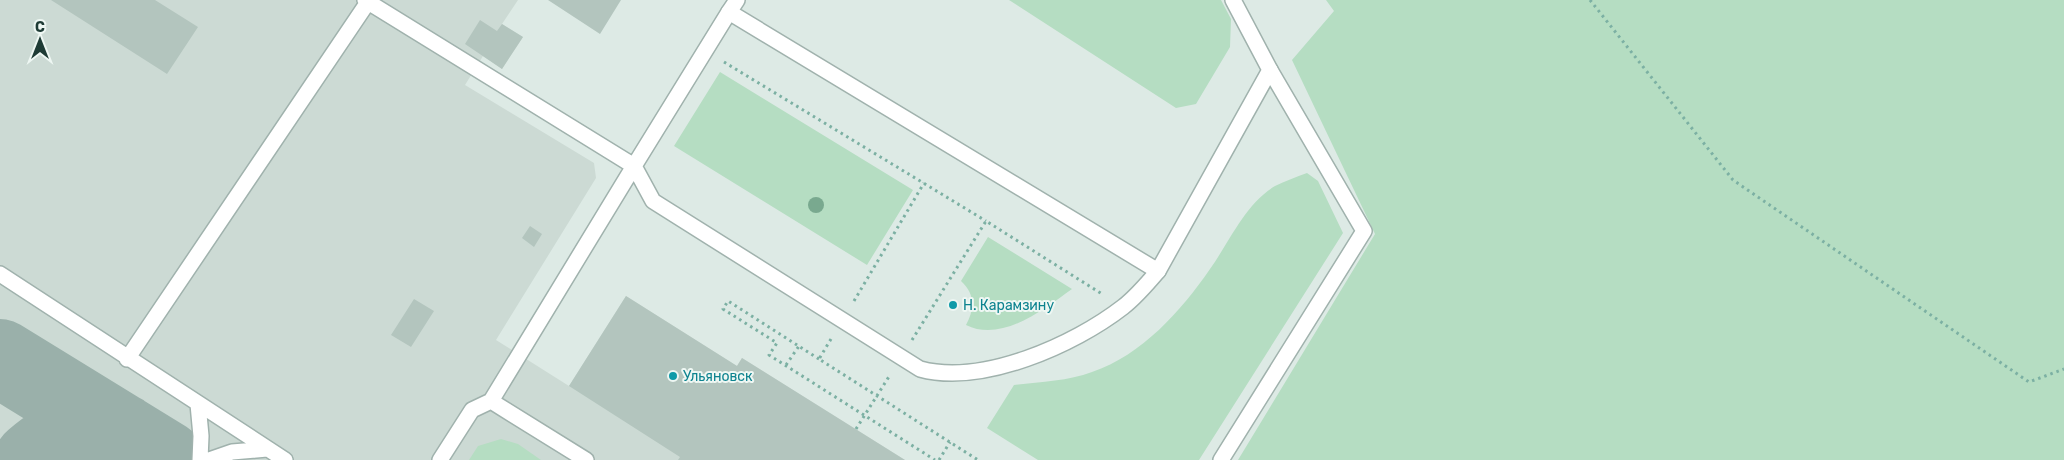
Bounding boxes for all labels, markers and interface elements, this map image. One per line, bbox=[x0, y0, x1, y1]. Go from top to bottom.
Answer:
north arrow bbox=[15, 15, 65, 65]
text: С bbox=[35, 19, 45, 36]
place label: Н. Карамзину bbox=[963, 297, 1054, 314]
marker: Н. Карамзину bbox=[947, 299, 959, 311]
place label: Ульяновск bbox=[683, 368, 753, 385]
marker: Ульяновск bbox=[667, 370, 679, 382]

